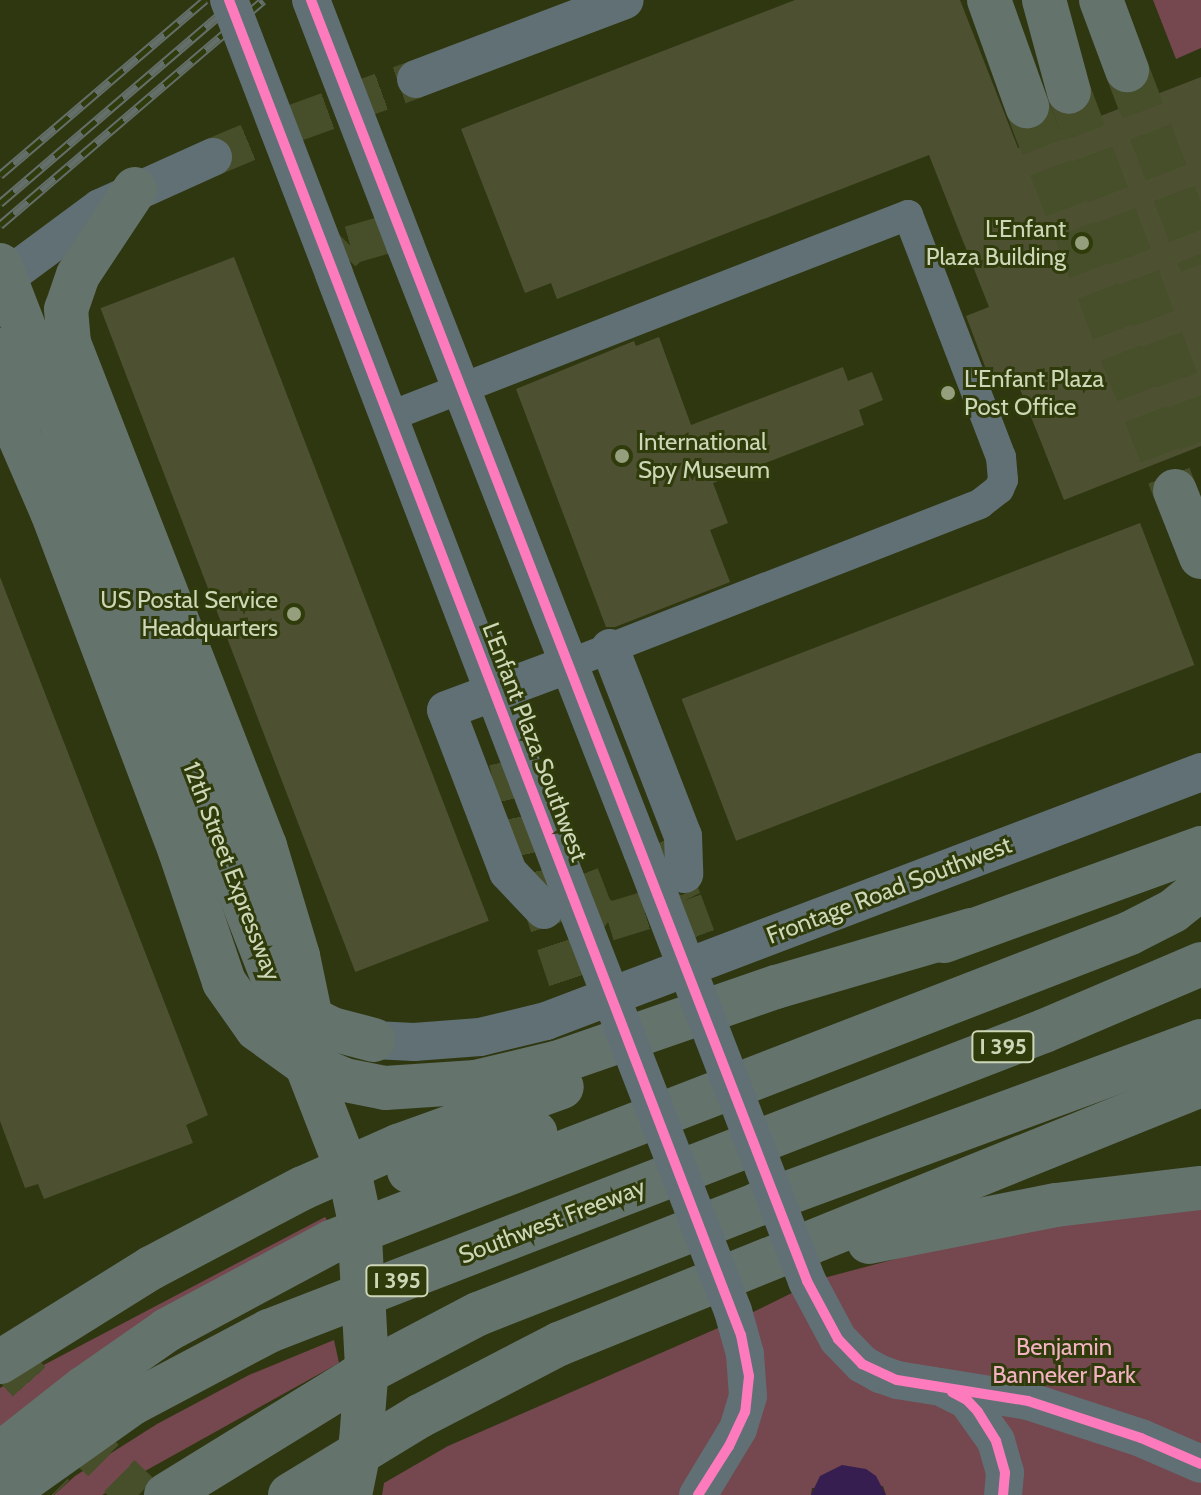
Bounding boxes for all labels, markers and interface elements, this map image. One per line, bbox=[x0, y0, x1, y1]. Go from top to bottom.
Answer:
place label: L'Enfant Plaza Building bbox=[926, 215, 1066, 271]
marker: L'Enfant Plaza Building bbox=[1073, 234, 1091, 252]
place label: L'Enfant Plaza Post Office bbox=[964, 365, 1104, 421]
marker: L'Enfant Plaza Post Office bbox=[939, 384, 957, 402]
place label: International Spy Museum bbox=[638, 428, 770, 484]
marker: International Spy Museum bbox=[613, 447, 631, 465]
place label: US Postal Service Headquarters bbox=[100, 586, 278, 642]
marker: US Postal Service Headquarters bbox=[285, 605, 303, 623]
street label: L'Enfant Plaza Southwest bbox=[476, 618, 594, 866]
street label: 12th Street Expressway bbox=[177, 758, 287, 984]
street label: Frontage Road Southwest bbox=[762, 830, 1016, 950]
road number: I 395 bbox=[971, 1029, 1035, 1065]
street label: Southwest Freeway bbox=[455, 1172, 649, 1270]
road number: I 395 bbox=[365, 1263, 429, 1299]
park label: Benjamin Banneker Park bbox=[992, 1333, 1136, 1389]

